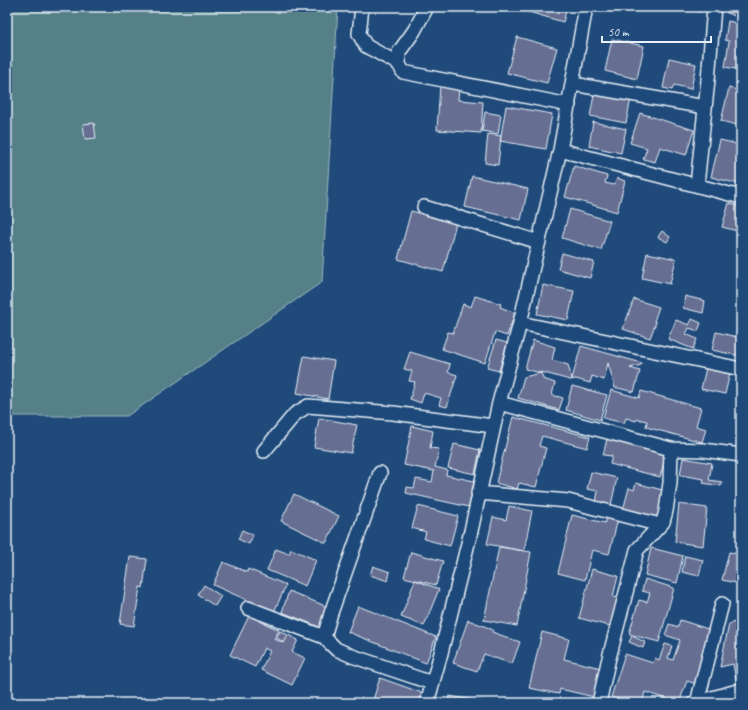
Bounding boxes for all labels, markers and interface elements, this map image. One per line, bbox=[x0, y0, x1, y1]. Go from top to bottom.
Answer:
scale bar bbox=[602, 18, 711, 44]
text: 50 m bbox=[608, 24, 630, 40]

